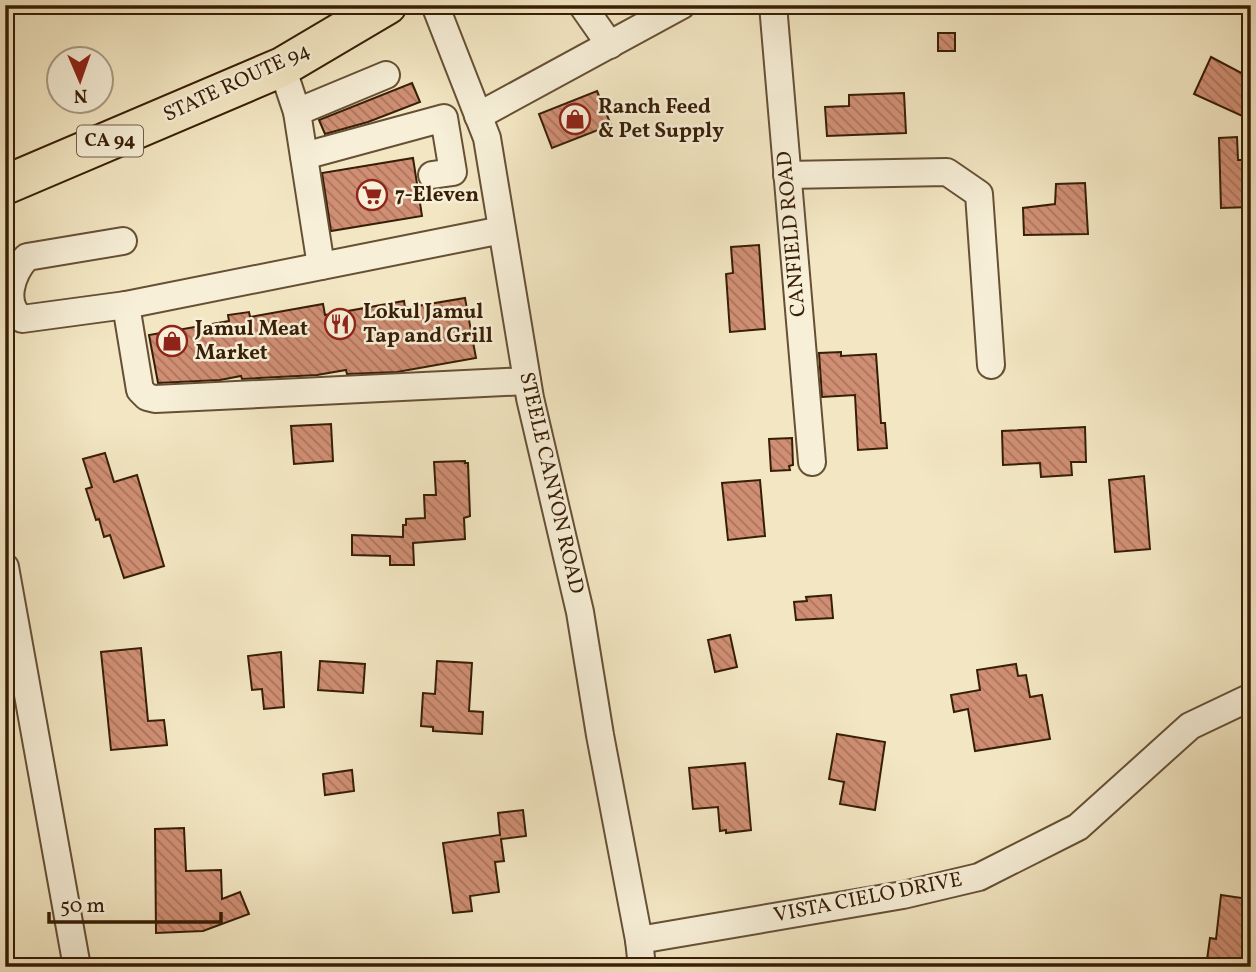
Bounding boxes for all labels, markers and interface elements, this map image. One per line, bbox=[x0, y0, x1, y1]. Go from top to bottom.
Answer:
street label: STATE ROUTE 94 bbox=[159, 36, 315, 130]
north arrow bbox=[46, 46, 116, 116]
text: N bbox=[73, 82, 88, 108]
place label: Ranch Feed & Pet Supply bbox=[598, 93, 724, 146]
shop icon: Ranch Feed & Pet Supply bbox=[558, 102, 592, 136]
road number: CA 94 bbox=[77, 125, 143, 156]
street label: CANFIELD ROAD bbox=[770, 150, 814, 318]
supermarket icon: 7-Eleven bbox=[355, 178, 389, 212]
place label: 7-Eleven bbox=[395, 181, 479, 210]
place label: Lokul Jamul Tap and Grill bbox=[363, 298, 493, 351]
restaurant icon: Lokul Jamul Tap and Grill bbox=[323, 307, 357, 341]
place label: Jamul Meat Market bbox=[194, 315, 308, 368]
shop icon: Jamul Meat Market bbox=[155, 324, 189, 358]
street label: STEELE CANYON ROAD bbox=[511, 369, 591, 597]
street label: VISTA CIELO DRIVE bbox=[771, 865, 965, 931]
scale bar bbox=[49, 881, 220, 925]
text: 50 m bbox=[60, 892, 105, 921]

